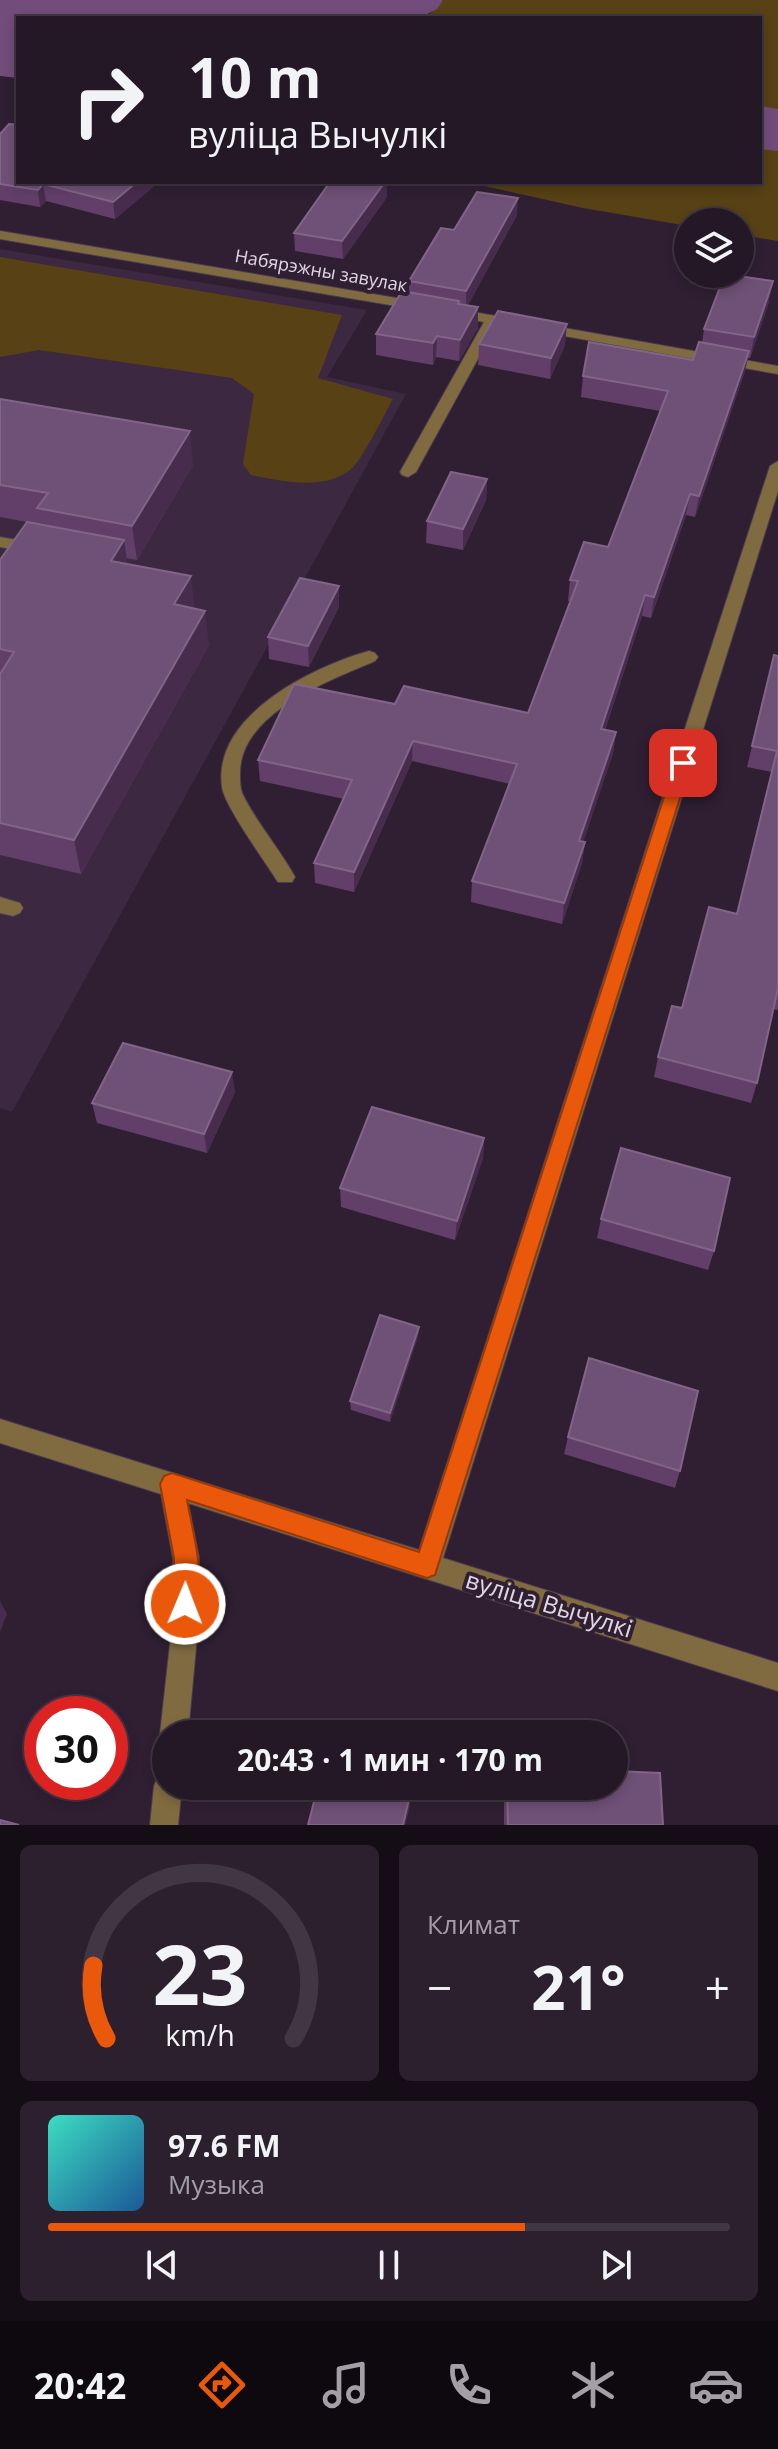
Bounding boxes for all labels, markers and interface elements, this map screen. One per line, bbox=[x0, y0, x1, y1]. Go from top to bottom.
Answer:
text: 10 m bbox=[188, 38, 322, 114]
icon: right bbox=[56, 48, 160, 152]
text: вуліца Вычулкі bbox=[188, 110, 447, 159]
map controls bbox=[674, 208, 754, 288]
button: layers bbox=[674, 208, 754, 288]
street label: Набярэжны завулак bbox=[233, 243, 410, 297]
pin bbox=[649, 729, 717, 797]
icon: arrive bbox=[661, 741, 705, 785]
position arrow bbox=[143, 1562, 227, 1646]
street label: вуліца Вычулкі bbox=[462, 1563, 637, 1645]
speed limit sign: 30 bbox=[24, 1696, 128, 1800]
text: 20:43 · 1 мин · 170 m bbox=[237, 1739, 543, 1780]
text: Климат bbox=[427, 1906, 520, 1942]
text: 23 bbox=[152, 1916, 247, 2029]
text: 21° bbox=[531, 1946, 626, 2028]
text: − bbox=[427, 1957, 452, 2017]
text: + bbox=[705, 1957, 730, 2017]
text: km/h bbox=[165, 2015, 234, 2054]
text: 97.6 FM bbox=[168, 2125, 281, 2166]
text: Музыка bbox=[168, 2166, 265, 2202]
icon: previous bbox=[140, 2243, 184, 2287]
icon: pause bbox=[367, 2243, 411, 2287]
icon: next bbox=[594, 2243, 638, 2287]
icon: directions bbox=[194, 2357, 250, 2413]
icon: music bbox=[318, 2357, 374, 2413]
icon: phone bbox=[441, 2357, 497, 2413]
icon: climate bbox=[565, 2357, 621, 2413]
icon: car bbox=[688, 2357, 744, 2413]
text: 20:42 bbox=[34, 2361, 126, 2410]

